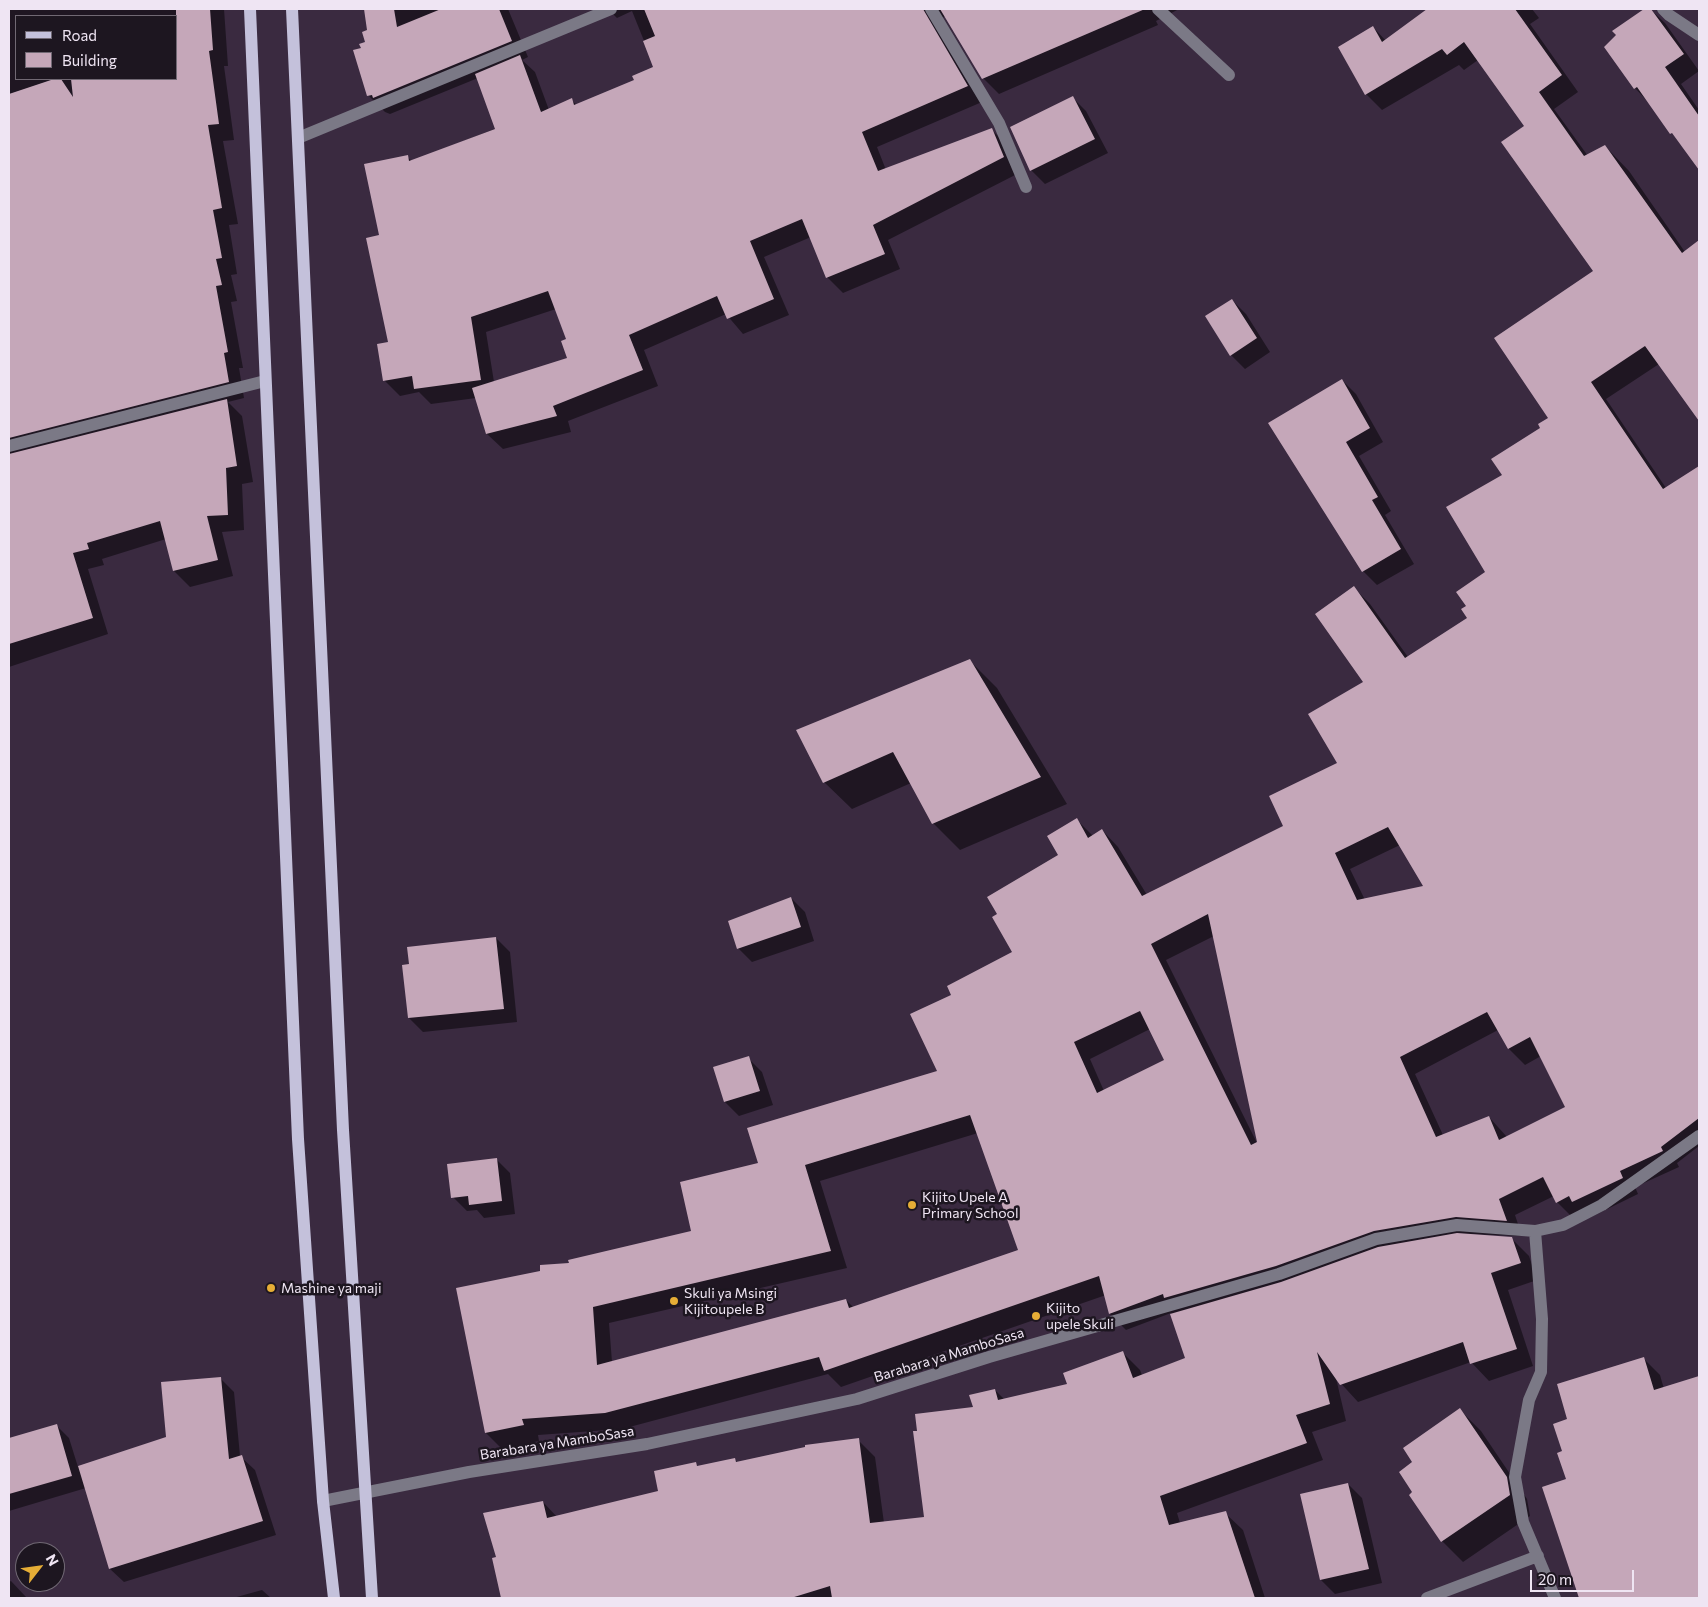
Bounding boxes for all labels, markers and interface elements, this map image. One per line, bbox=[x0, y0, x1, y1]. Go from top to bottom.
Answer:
legend bbox=[15, 15, 178, 80]
text: Road bbox=[62, 26, 97, 44]
text: Building bbox=[62, 51, 117, 69]
place label: Kijito Upele A Primary School bbox=[922, 1189, 1018, 1222]
marker: Kijito Upele A Primary School bbox=[906, 1199, 918, 1211]
place label: Mashine ya maji bbox=[281, 1280, 381, 1296]
marker: Mashine ya maji bbox=[265, 1282, 277, 1294]
place label: Skuli ya Msingi Kijitoupele B bbox=[684, 1285, 777, 1318]
marker: Skuli ya Msingi Kijitoupele B bbox=[668, 1295, 680, 1307]
place label: Kijito upele Skuli bbox=[1046, 1300, 1114, 1332]
marker: Kijito upele Skuli bbox=[1030, 1310, 1042, 1322]
street label: Barabara ya MamboSasa bbox=[872, 1324, 1026, 1386]
street label: Barabara ya MamboSasa bbox=[479, 1423, 635, 1463]
north arrow bbox=[15, 1542, 65, 1592]
text: N bbox=[43, 1551, 63, 1569]
scale bar bbox=[1533, 1560, 1637, 1592]
text: 20 m bbox=[1538, 1570, 1572, 1588]

